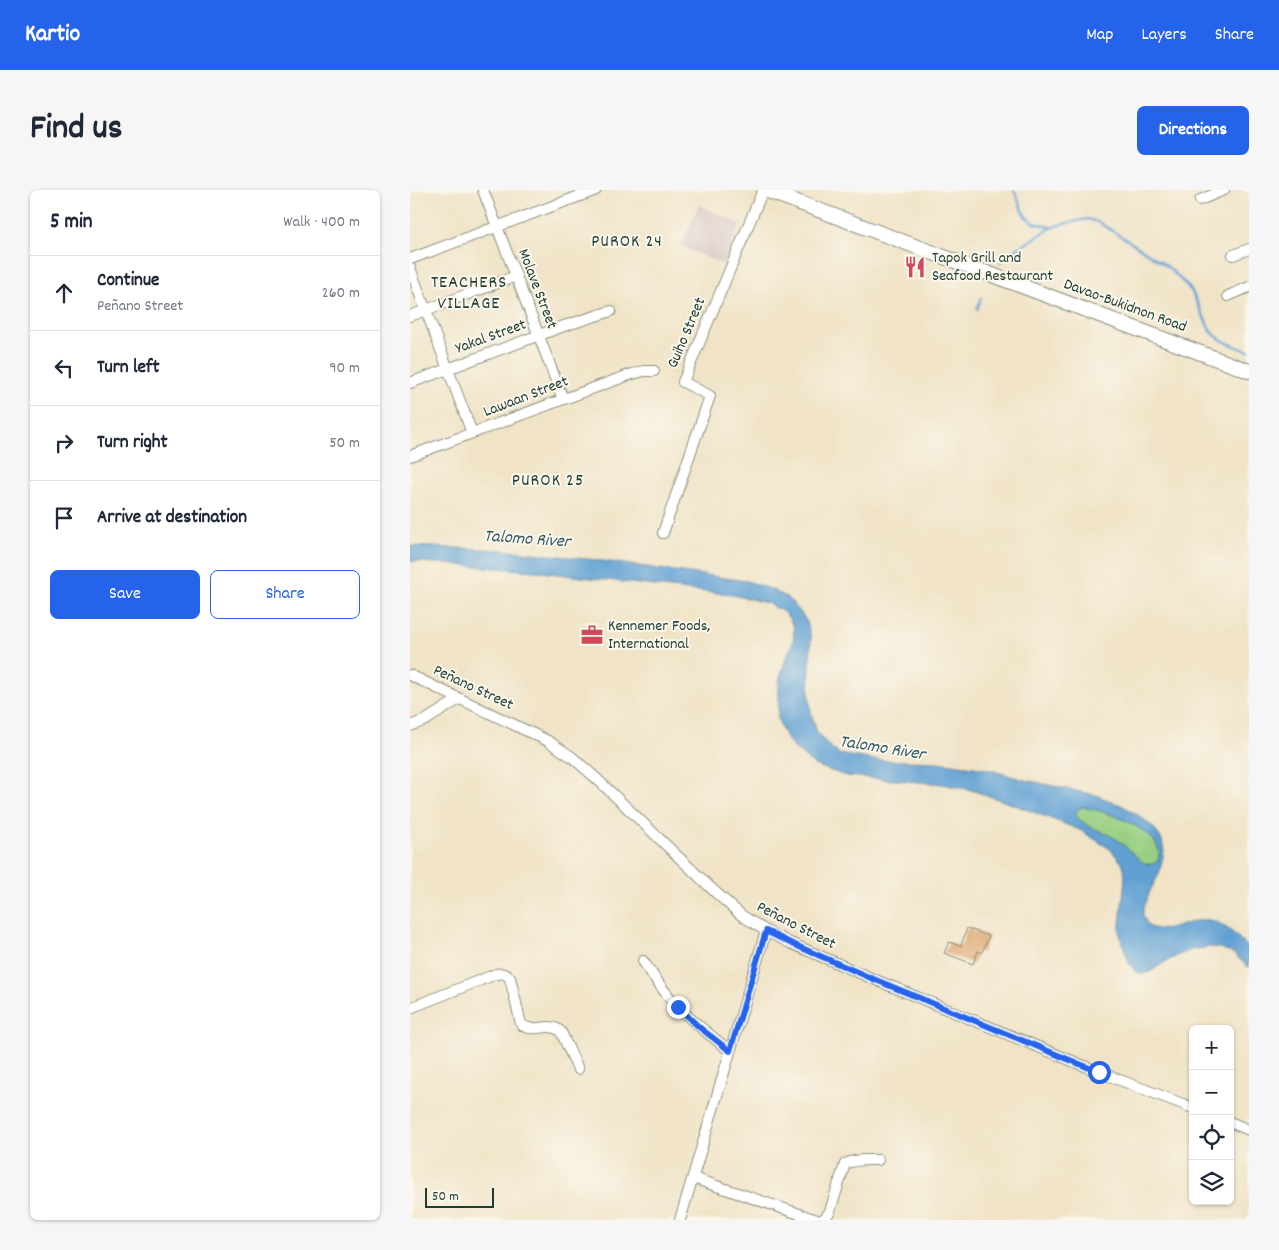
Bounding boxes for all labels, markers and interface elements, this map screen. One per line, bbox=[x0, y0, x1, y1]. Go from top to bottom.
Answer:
text: Kartio bbox=[25, 18, 80, 52]
text: Map bbox=[1086, 23, 1113, 48]
text: Layers bbox=[1141, 23, 1187, 48]
text: Share bbox=[1215, 23, 1254, 48]
text: Find us bbox=[30, 105, 122, 155]
button: Directions bbox=[1137, 106, 1249, 155]
text: 5 min bbox=[50, 208, 93, 238]
text: Walk · 400 m bbox=[283, 211, 360, 234]
district label: PUROK 24 bbox=[591, 230, 663, 255]
street label: Molave Street bbox=[511, 246, 563, 332]
place label: Tapok Grill and Seafood Restaurant bbox=[932, 247, 1053, 288]
restaurant icon: Tapok Grill and Seafood Restaurant bbox=[902, 254, 928, 280]
text: Continue bbox=[97, 268, 159, 295]
district label: TEACHERS VILLAGE bbox=[431, 271, 507, 317]
street label: Davao-Bukidnon Road bbox=[1060, 273, 1190, 339]
icon: ahead bbox=[50, 279, 78, 307]
text: 260 m bbox=[322, 282, 360, 305]
street label: Guiho Street bbox=[662, 294, 712, 372]
text: Peñano Street bbox=[97, 295, 183, 318]
street label: Yakal Street bbox=[452, 314, 530, 360]
icon: left bbox=[50, 354, 78, 382]
text: Turn left bbox=[97, 355, 160, 382]
text: 90 m bbox=[329, 357, 360, 380]
street label: Lawaan Street bbox=[480, 370, 572, 424]
icon: right bbox=[50, 429, 78, 457]
text: Turn right bbox=[97, 430, 168, 457]
text: 50 m bbox=[329, 432, 360, 455]
district label: PUROK 25 bbox=[512, 469, 584, 494]
icon: arrive bbox=[50, 504, 78, 532]
text: Arrive at destination bbox=[97, 505, 247, 532]
water label: Talomo River bbox=[483, 525, 573, 556]
button: Save bbox=[50, 570, 200, 619]
button: Share bbox=[210, 570, 360, 619]
place label: Kennemer Foods, International bbox=[608, 615, 711, 656]
office icon: Kennemer Foods, International bbox=[579, 622, 605, 648]
street label: Peñano Street bbox=[429, 659, 517, 717]
water label: Talomo River bbox=[837, 730, 929, 768]
street label: Peñano Street bbox=[752, 896, 840, 956]
route end bbox=[667, 996, 690, 1019]
map controls bbox=[1189, 1025, 1234, 1205]
button: + bbox=[1189, 1025, 1234, 1070]
route start bbox=[1088, 1061, 1111, 1084]
button: − bbox=[1189, 1070, 1234, 1115]
button: locate bbox=[1189, 1115, 1234, 1160]
button: layers bbox=[1189, 1160, 1234, 1205]
scale bar bbox=[425, 1185, 494, 1208]
text: 50 m bbox=[432, 1187, 459, 1207]

